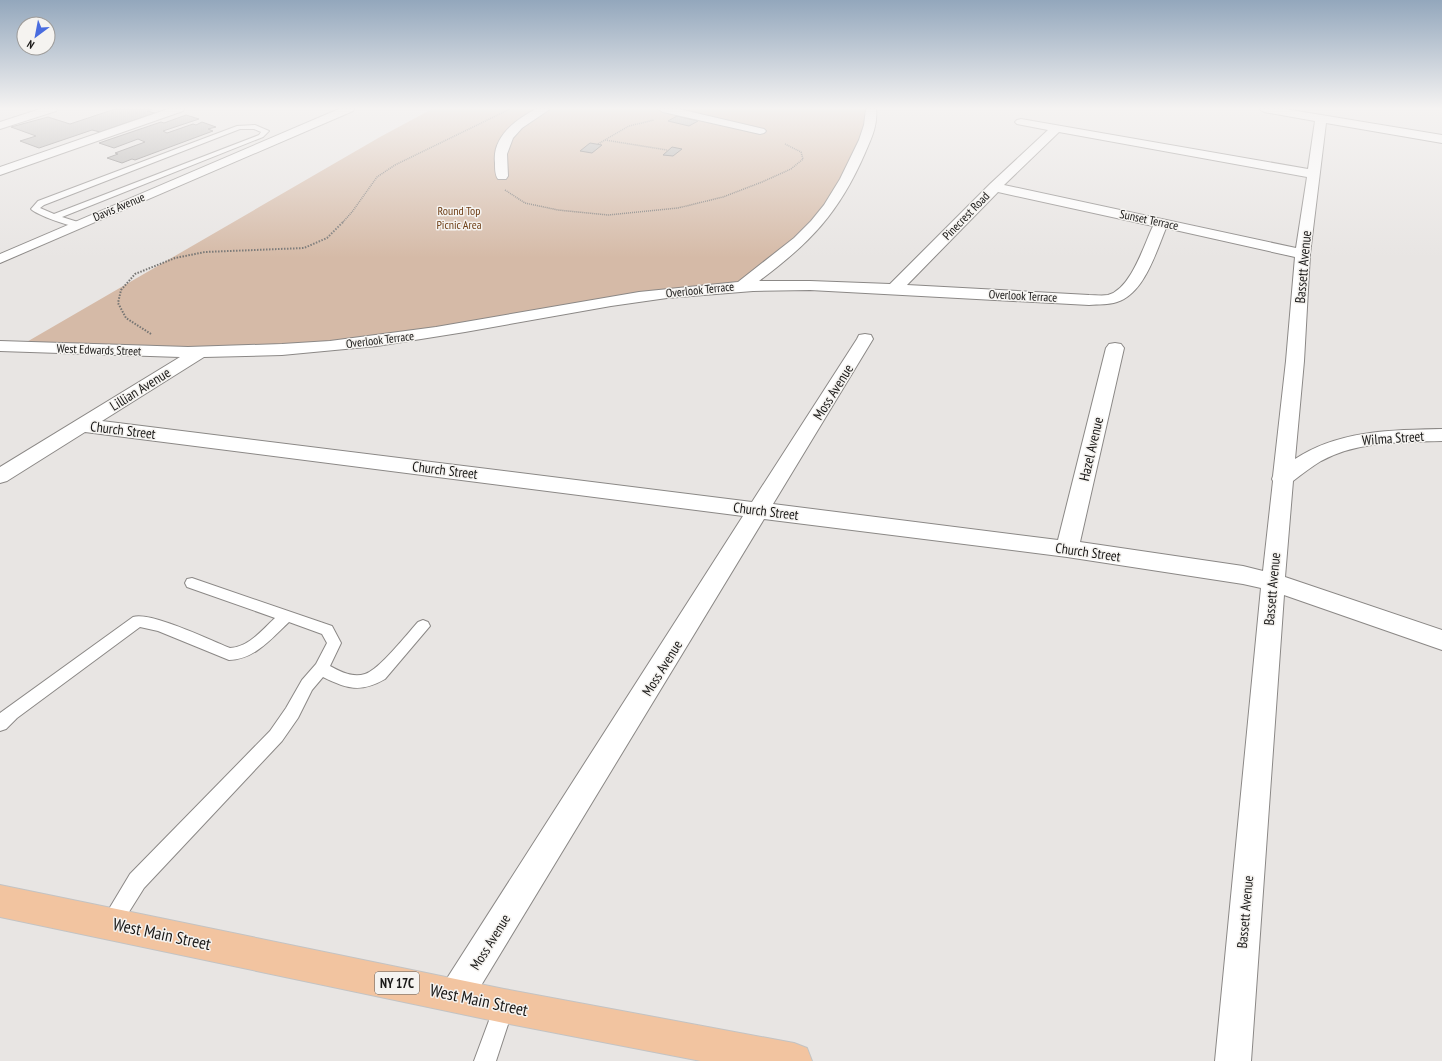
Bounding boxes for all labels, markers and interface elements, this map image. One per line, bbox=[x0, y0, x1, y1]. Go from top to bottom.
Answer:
north arrow bbox=[16, 16, 56, 56]
text: N bbox=[24, 37, 37, 52]
street label: Pinecrest Road bbox=[939, 188, 992, 243]
street label: Davis Avenue bbox=[91, 189, 147, 224]
park label: Round Top Picnic Area bbox=[436, 203, 482, 232]
street label: Sunset Terrace bbox=[1118, 206, 1180, 233]
street label: Bassett Avenue bbox=[1291, 230, 1315, 304]
street label: Overlook Terrace bbox=[665, 278, 735, 301]
street label: Overlook Terrace bbox=[988, 286, 1058, 305]
street label: Overlook Terrace bbox=[345, 328, 415, 351]
street label: West Edwards Street bbox=[56, 341, 142, 358]
street label: Moss Avenue bbox=[809, 361, 857, 423]
street label: Lillian Avenue bbox=[106, 363, 174, 415]
street label: Hazel Avenue bbox=[1075, 415, 1107, 483]
street label: Church Street bbox=[89, 417, 157, 443]
street label: Wilma Street bbox=[1361, 427, 1425, 449]
street label: Church Street bbox=[411, 457, 479, 483]
street label: Church Street bbox=[732, 498, 800, 524]
street label: Church Street bbox=[1054, 539, 1122, 565]
street label: Bassett Avenue bbox=[1260, 552, 1284, 626]
street label: Moss Avenue bbox=[638, 637, 686, 699]
street label: Bassett Avenue bbox=[1233, 875, 1257, 949]
street label: Moss Avenue bbox=[466, 911, 514, 973]
street label: West Main Street bbox=[111, 913, 213, 955]
road number: NY 17C bbox=[375, 972, 419, 994]
street label: West Main Street bbox=[428, 979, 530, 1021]

